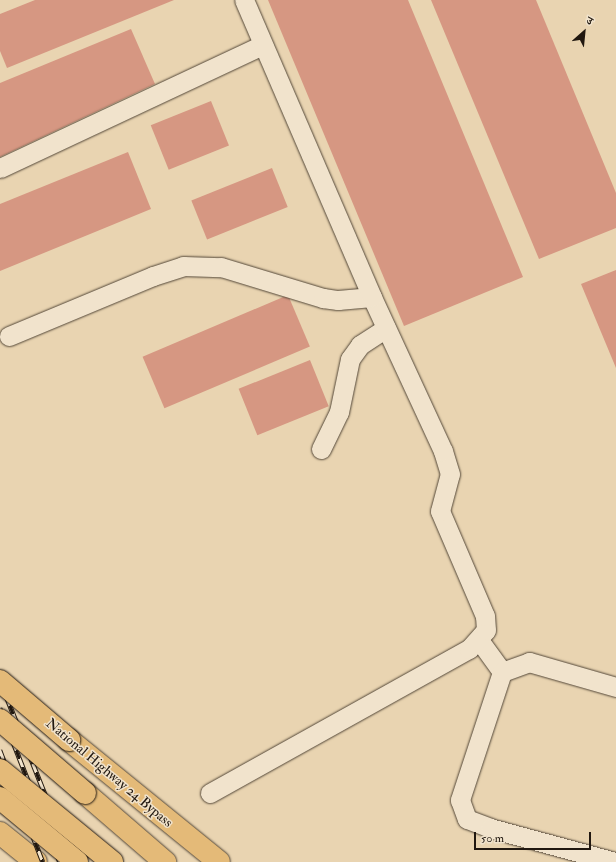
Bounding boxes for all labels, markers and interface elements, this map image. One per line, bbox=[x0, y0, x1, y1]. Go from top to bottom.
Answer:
north arrow bbox=[564, 12, 604, 52]
text: उ bbox=[584, 14, 595, 28]
street label: National Highway 24 Bypass bbox=[42, 715, 176, 831]
scale bar bbox=[476, 824, 593, 850]
text: 50 m bbox=[481, 831, 504, 846]

